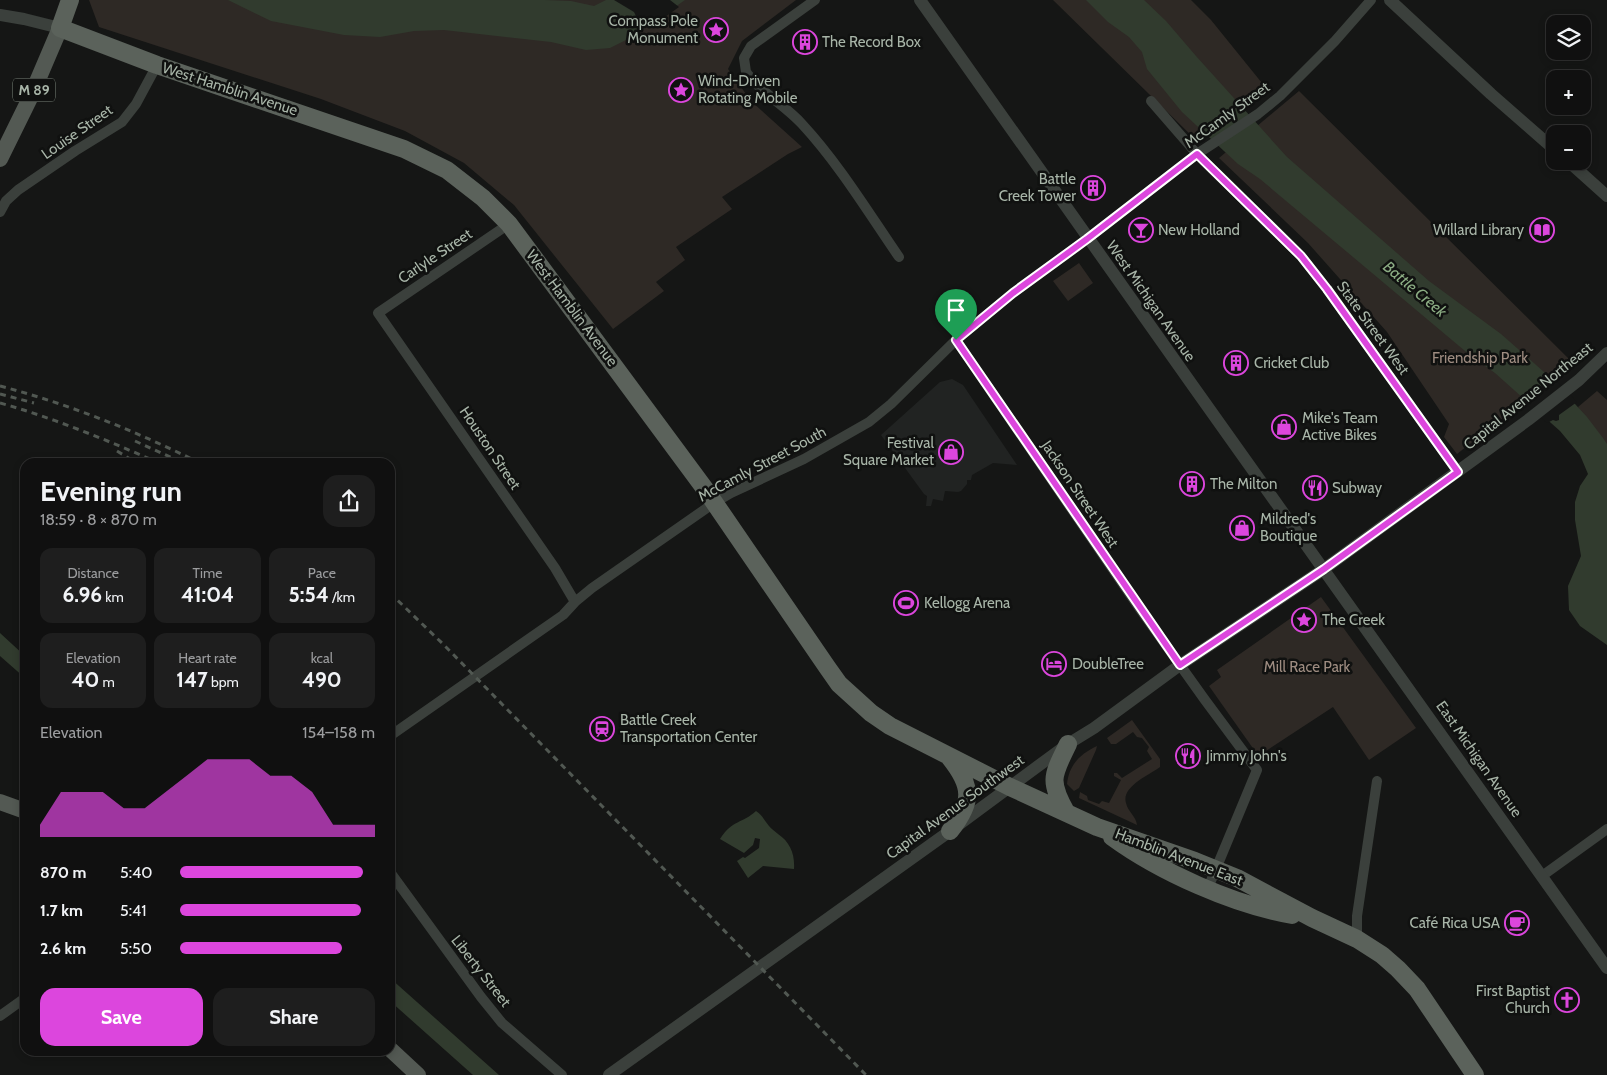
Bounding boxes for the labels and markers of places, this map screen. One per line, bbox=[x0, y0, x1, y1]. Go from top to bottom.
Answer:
place label: Compass Pole Monument bbox=[608, 12, 698, 47]
place icon: Compass Pole Monument bbox=[703, 17, 729, 43]
building icon: The Record Box bbox=[792, 29, 818, 55]
place label: The Record Box bbox=[822, 33, 921, 51]
place label: Wind-Driven Rotating Mobile bbox=[698, 72, 798, 107]
place icon: Wind-Driven Rotating Mobile bbox=[668, 77, 694, 103]
place label: Battle Creek Tower bbox=[999, 170, 1076, 205]
building icon: Battle Creek Tower bbox=[1080, 175, 1106, 201]
bar icon: New Holland bbox=[1128, 217, 1154, 243]
library icon: Willard Library bbox=[1529, 217, 1555, 243]
place label: New Holland bbox=[1158, 221, 1240, 239]
place label: Willard Library bbox=[1433, 221, 1524, 239]
pin bbox=[935, 289, 977, 340]
building icon: Cricket Club bbox=[1223, 350, 1249, 376]
place label: Cricket Club bbox=[1254, 354, 1329, 372]
place label: Mike's Team Active Bikes bbox=[1302, 409, 1378, 444]
shop icon: Mike's Team Active Bikes bbox=[1271, 414, 1297, 440]
place label: Festival Square Market bbox=[843, 434, 934, 469]
shop icon: Festival Square Market bbox=[938, 439, 964, 465]
building icon: The Milton bbox=[1179, 471, 1205, 497]
place label: The Milton bbox=[1210, 475, 1277, 493]
restaurant icon: Subway bbox=[1302, 475, 1328, 501]
place label: Subway bbox=[1332, 479, 1382, 497]
place label: Mildred's Boutique bbox=[1260, 510, 1318, 545]
shop icon: Mildred's Boutique bbox=[1229, 515, 1255, 541]
sports icon: Kellogg Arena bbox=[893, 590, 919, 616]
place label: Kellogg Arena bbox=[924, 594, 1011, 612]
place icon: The Creek bbox=[1291, 607, 1317, 633]
place label: The Creek bbox=[1322, 611, 1385, 629]
hotel icon: DoubleTree bbox=[1041, 651, 1067, 677]
place label: DoubleTree bbox=[1072, 655, 1144, 673]
place label: Battle Creek Transportation Center bbox=[620, 711, 757, 746]
station icon: Battle Creek Transportation Center bbox=[589, 716, 615, 742]
restaurant icon: Jimmy John's bbox=[1175, 743, 1201, 769]
place label: Jimmy John's bbox=[1205, 747, 1287, 765]
cafe icon: Café Rica USA bbox=[1504, 910, 1530, 936]
place label: Café Rica USA bbox=[1409, 914, 1501, 932]
place label: First Baptist Church bbox=[1476, 982, 1550, 1017]
church icon: First Baptist Church bbox=[1554, 987, 1580, 1013]

